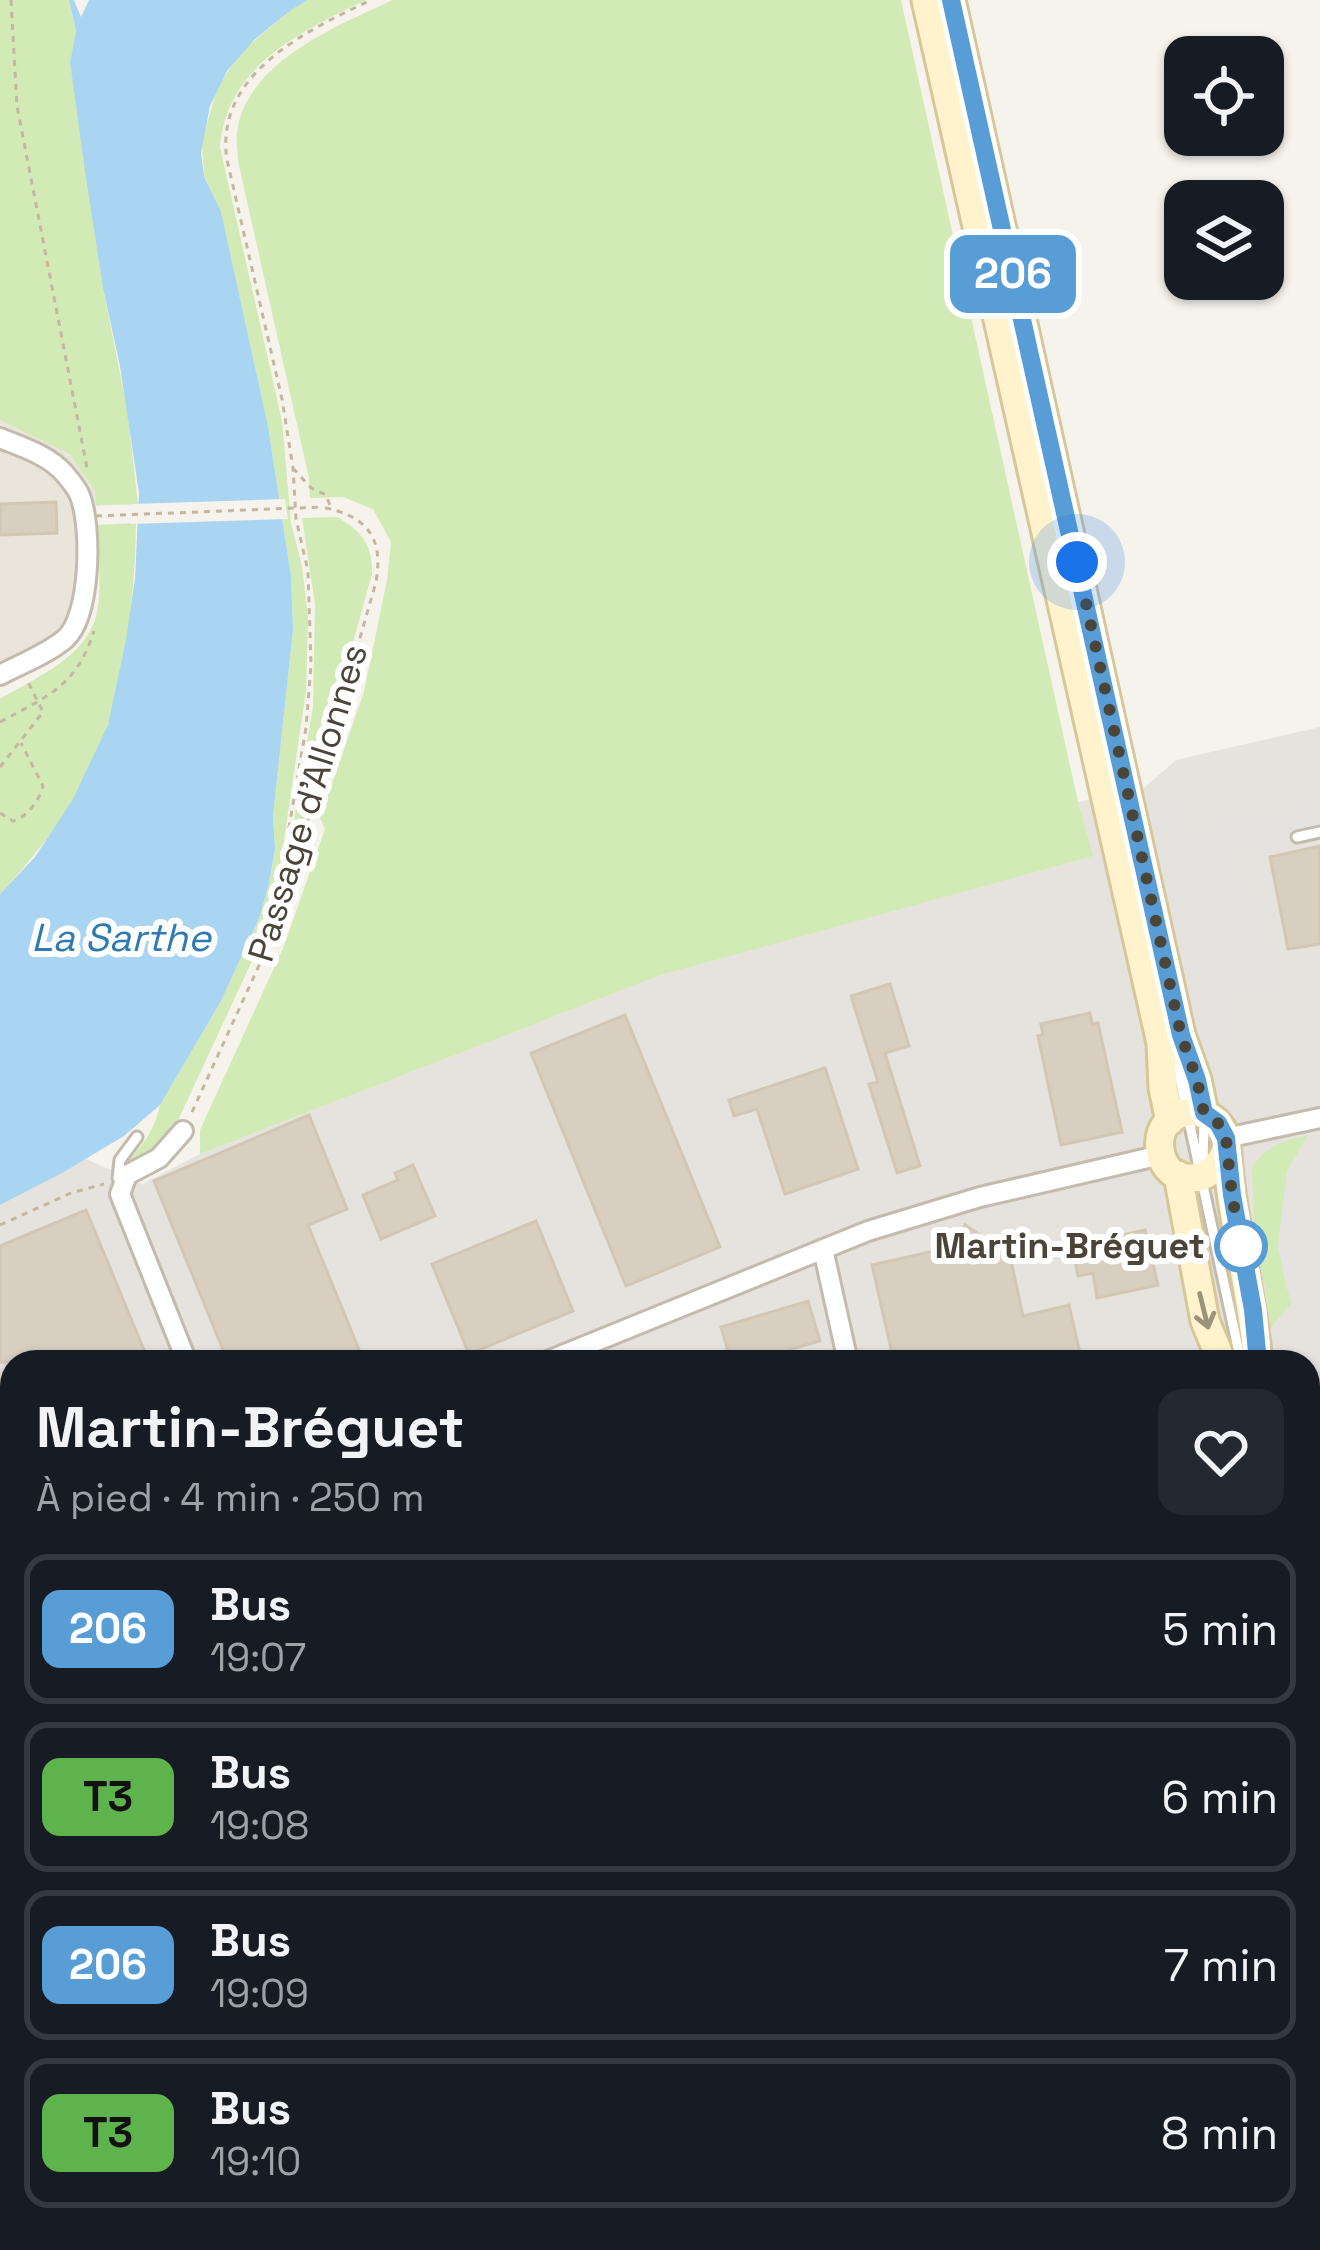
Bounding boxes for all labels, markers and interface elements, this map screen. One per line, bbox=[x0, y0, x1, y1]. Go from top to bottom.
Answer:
map controls bbox=[1164, 36, 1284, 300]
button: locate bbox=[1164, 36, 1284, 156]
button: layers bbox=[1164, 180, 1284, 300]
line badge: 206 bbox=[944, 235, 1082, 313]
text: 206 bbox=[974, 247, 1052, 300]
your location bbox=[1047, 532, 1107, 592]
street label: Passage d'Allonnes bbox=[238, 639, 378, 967]
water label: La Sarthe bbox=[31, 913, 213, 962]
marker: Martin-Bréguet bbox=[1216, 1221, 1266, 1271]
place label: Martin-Bréguet bbox=[934, 1223, 1205, 1269]
one-way arrow bbox=[1194, 1291, 1216, 1329]
button: heart bbox=[1158, 1389, 1284, 1515]
text: Martin-Bréguet bbox=[36, 1391, 464, 1464]
text: À pied · 4 min · 250 m bbox=[36, 1473, 424, 1522]
text: Bus bbox=[210, 1576, 291, 1633]
text: 5 min bbox=[1162, 1601, 1278, 1658]
text: 206 bbox=[69, 1602, 147, 1655]
text: 19:07 bbox=[210, 1633, 306, 1682]
text: Bus bbox=[210, 1744, 291, 1801]
text: 6 min bbox=[1162, 1769, 1278, 1826]
text: T3 bbox=[83, 1770, 133, 1823]
text: 19:08 bbox=[210, 1801, 309, 1850]
text: Bus bbox=[210, 1912, 291, 1969]
text: 7 min bbox=[1164, 1937, 1278, 1994]
text: 206 bbox=[69, 1938, 147, 1991]
text: 19:09 bbox=[210, 1969, 309, 2018]
text: Bus bbox=[210, 2080, 291, 2137]
text: 8 min bbox=[1161, 2105, 1278, 2162]
text: T3 bbox=[83, 2106, 133, 2159]
text: 19:10 bbox=[210, 2137, 301, 2186]

